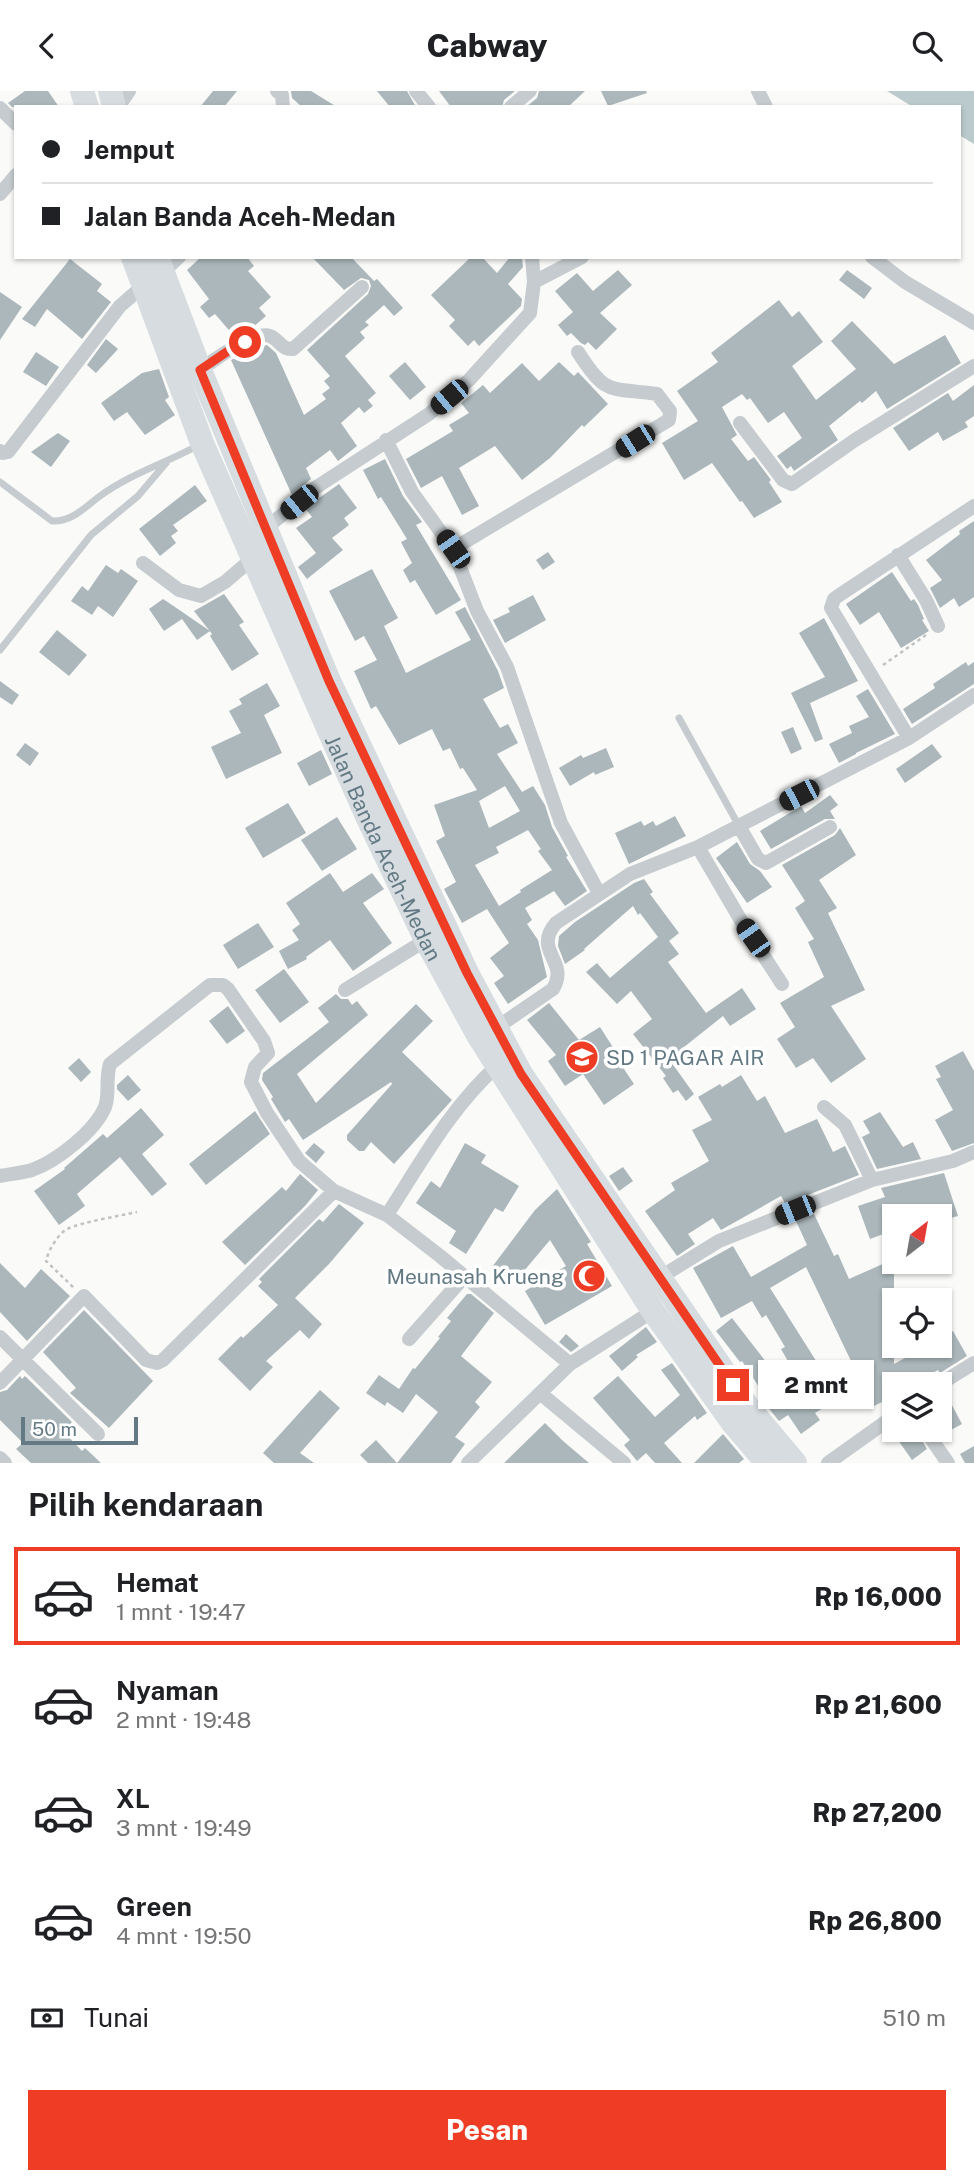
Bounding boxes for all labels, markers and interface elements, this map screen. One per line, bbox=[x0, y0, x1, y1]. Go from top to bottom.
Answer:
icon: back bbox=[28, 27, 66, 65]
text: Cabway bbox=[426, 27, 548, 64]
icon: search bbox=[908, 27, 946, 65]
text: Jemput bbox=[84, 134, 175, 165]
text: Jalan Banda Aceh-Medan bbox=[84, 201, 396, 232]
route start bbox=[229, 326, 261, 358]
car bbox=[427, 375, 472, 419]
car bbox=[612, 421, 659, 461]
car bbox=[277, 481, 322, 523]
car bbox=[433, 526, 474, 572]
street label: Jalan Banda Aceh-Medan bbox=[320, 731, 447, 965]
car bbox=[776, 776, 823, 814]
car bbox=[733, 915, 774, 961]
school or university icon: SD 1 PAGAR AIR bbox=[563, 1038, 601, 1076]
place label: SD 1 PAGAR AIR bbox=[606, 1045, 764, 1070]
car bbox=[772, 1192, 819, 1228]
north arrow bbox=[882, 1204, 952, 1274]
map controls bbox=[882, 1204, 952, 1442]
mosque icon: Meunasah Krueng bbox=[570, 1257, 608, 1295]
place label: Meunasah Krueng bbox=[386, 1264, 564, 1289]
button: locate bbox=[882, 1288, 952, 1358]
callout: 2 mnt bbox=[758, 1361, 873, 1409]
route end bbox=[717, 1369, 749, 1401]
text: 2 mnt bbox=[784, 1371, 848, 1398]
button: layers bbox=[882, 1372, 952, 1442]
scale bar bbox=[21, 1414, 138, 1446]
text: 50 m bbox=[32, 1418, 77, 1440]
text: Pilih kendaraan bbox=[28, 1486, 263, 1523]
icon: car bbox=[32, 1565, 95, 1628]
text: Hemat bbox=[116, 1567, 199, 1598]
text: Rp 16,000 bbox=[814, 1581, 942, 1612]
text: 1 mnt · 19:47 bbox=[116, 1598, 246, 1625]
icon: car bbox=[32, 1673, 95, 1736]
text: Nyaman bbox=[116, 1675, 219, 1706]
text: Rp 21,600 bbox=[814, 1689, 942, 1720]
text: 2 mnt · 19:48 bbox=[116, 1706, 251, 1733]
icon: car bbox=[32, 1781, 95, 1844]
text: XL bbox=[116, 1783, 150, 1814]
text: Rp 27,200 bbox=[812, 1797, 942, 1828]
text: 3 mnt · 19:49 bbox=[116, 1814, 252, 1841]
icon: car bbox=[32, 1889, 95, 1952]
text: Green bbox=[116, 1891, 192, 1922]
text: Rp 26,800 bbox=[808, 1905, 942, 1936]
text: 4 mnt · 19:50 bbox=[116, 1922, 252, 1949]
icon: cash bbox=[28, 1999, 66, 2037]
text: Tunai bbox=[84, 2002, 149, 2033]
text: 510 m bbox=[882, 2004, 946, 2031]
button: Pesan bbox=[28, 2090, 946, 2170]

